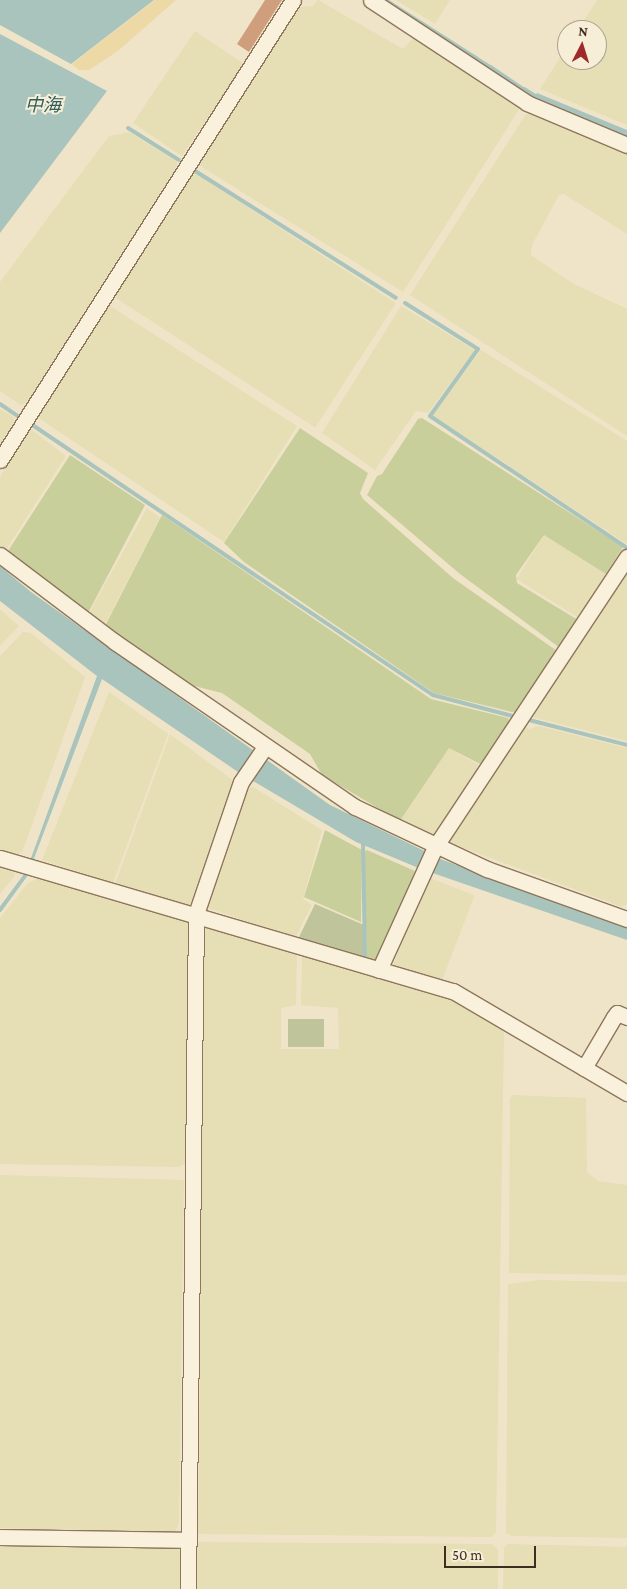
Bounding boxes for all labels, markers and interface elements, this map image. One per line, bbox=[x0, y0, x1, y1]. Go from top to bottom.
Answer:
north arrow bbox=[557, 20, 607, 70]
text: N bbox=[578, 23, 589, 39]
water label: 中海 bbox=[25, 94, 61, 116]
scale bar bbox=[447, 1536, 540, 1568]
text: 50 m bbox=[452, 1547, 482, 1563]

